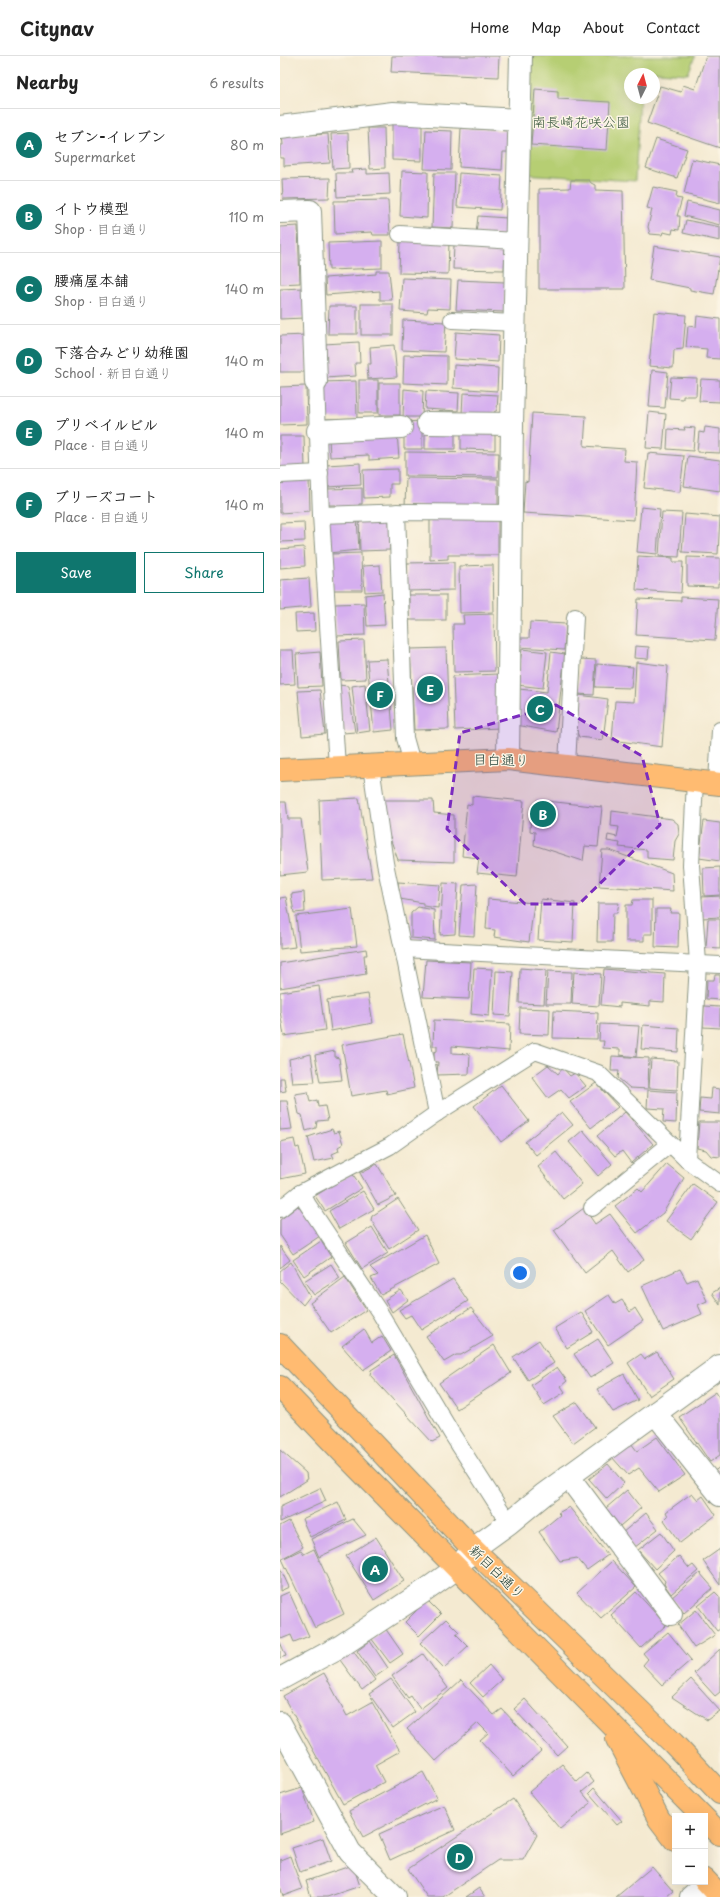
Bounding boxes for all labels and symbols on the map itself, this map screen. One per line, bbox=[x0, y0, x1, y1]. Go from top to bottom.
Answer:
north arrow bbox=[624, 68, 660, 104]
park label: 南長崎花咲公園 bbox=[532, 111, 630, 132]
pin: E bbox=[417, 674, 443, 704]
pin: F bbox=[367, 680, 393, 710]
pin: C bbox=[527, 694, 553, 724]
street label: 目白通り bbox=[473, 749, 529, 770]
pin: B bbox=[530, 799, 556, 829]
your location bbox=[510, 1263, 530, 1283]
street label: 新目白通り bbox=[465, 1540, 530, 1604]
pin: A bbox=[362, 1554, 388, 1584]
pin: D bbox=[447, 1842, 473, 1872]

